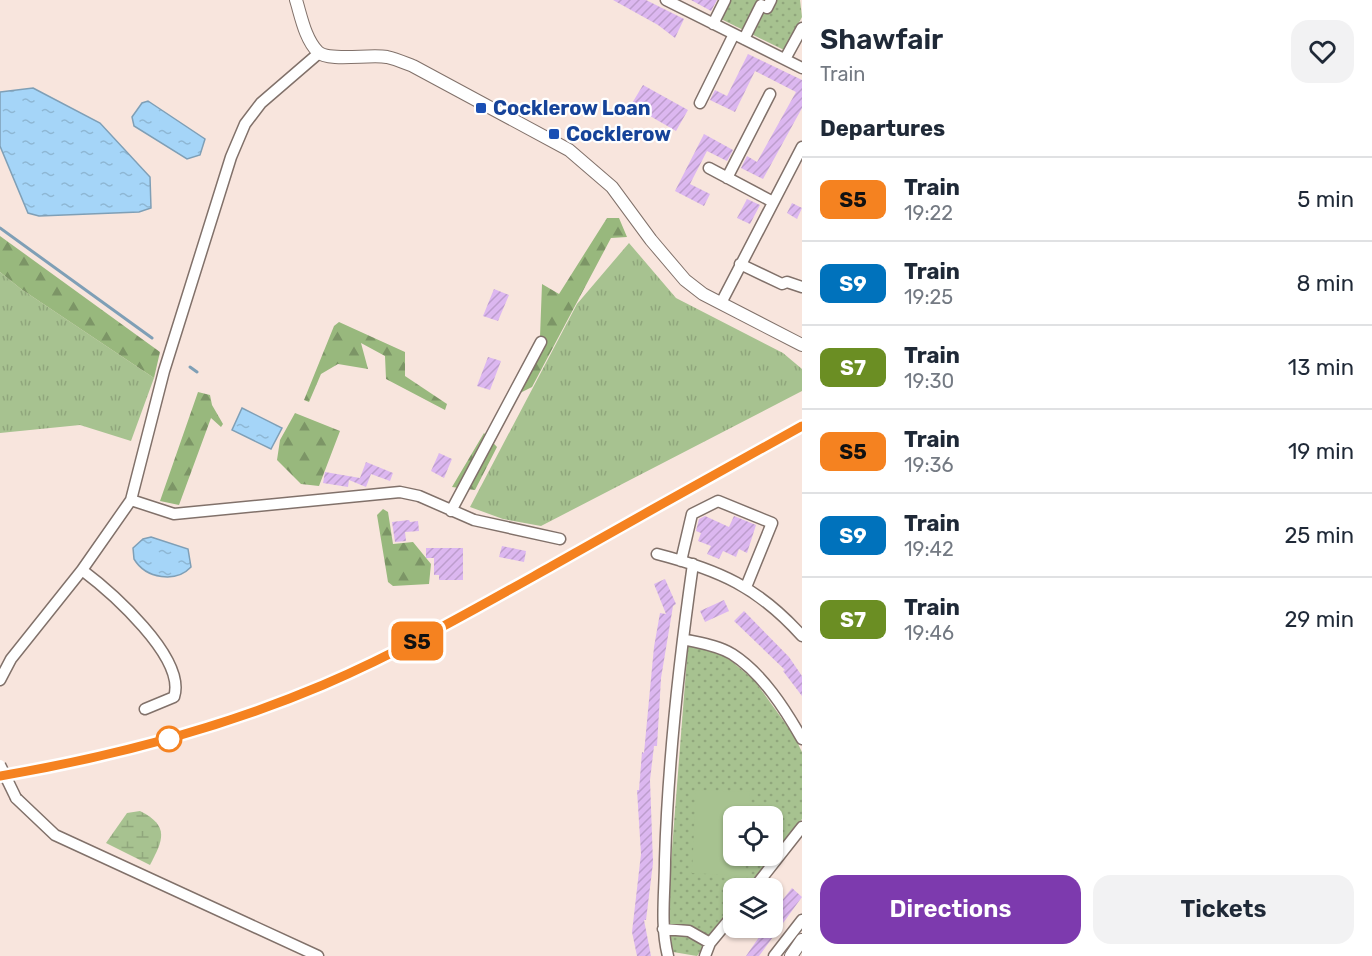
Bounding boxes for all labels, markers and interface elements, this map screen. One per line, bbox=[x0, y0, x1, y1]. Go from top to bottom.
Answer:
button: heart bbox=[1291, 20, 1354, 83]
text: Shawfair bbox=[820, 23, 943, 56]
text: Train bbox=[820, 62, 865, 86]
place label: Cocklerow Loan bbox=[493, 96, 651, 120]
marker: Cocklerow Loan bbox=[474, 101, 488, 115]
text: Departures bbox=[820, 115, 945, 142]
place label: Cocklerow bbox=[566, 122, 671, 146]
marker: Cocklerow bbox=[547, 127, 561, 141]
text: Train bbox=[904, 174, 960, 201]
text: 5 min bbox=[1297, 186, 1354, 213]
text: S5 bbox=[839, 187, 867, 212]
text: 19:22 bbox=[904, 201, 953, 225]
text: Train bbox=[904, 258, 960, 285]
text: 8 min bbox=[1296, 270, 1354, 297]
text: S9 bbox=[839, 271, 867, 296]
text: 19:25 bbox=[904, 285, 953, 309]
text: Train bbox=[904, 342, 960, 369]
text: 13 min bbox=[1288, 354, 1354, 381]
text: S7 bbox=[840, 355, 866, 380]
text: 19:30 bbox=[904, 369, 954, 393]
text: Train bbox=[904, 426, 960, 453]
text: 19 min bbox=[1288, 438, 1354, 465]
text: S5 bbox=[839, 439, 867, 464]
text: 19:36 bbox=[904, 453, 954, 477]
text: Train bbox=[904, 510, 960, 537]
text: 25 min bbox=[1284, 522, 1354, 549]
text: S9 bbox=[839, 523, 867, 548]
text: 19:42 bbox=[904, 537, 954, 561]
text: Train bbox=[904, 594, 960, 621]
text: 29 min bbox=[1284, 606, 1354, 633]
text: S7 bbox=[840, 607, 866, 632]
text: 19:46 bbox=[904, 621, 954, 645]
line badge: S5 bbox=[390, 622, 444, 660]
text: S5 bbox=[403, 629, 431, 654]
unlabelled marker bbox=[156, 726, 182, 752]
map controls bbox=[723, 806, 783, 938]
button: locate bbox=[723, 806, 783, 866]
button: Directions bbox=[820, 875, 1081, 944]
button: Tickets bbox=[1093, 875, 1354, 944]
button: layers bbox=[723, 878, 783, 938]

